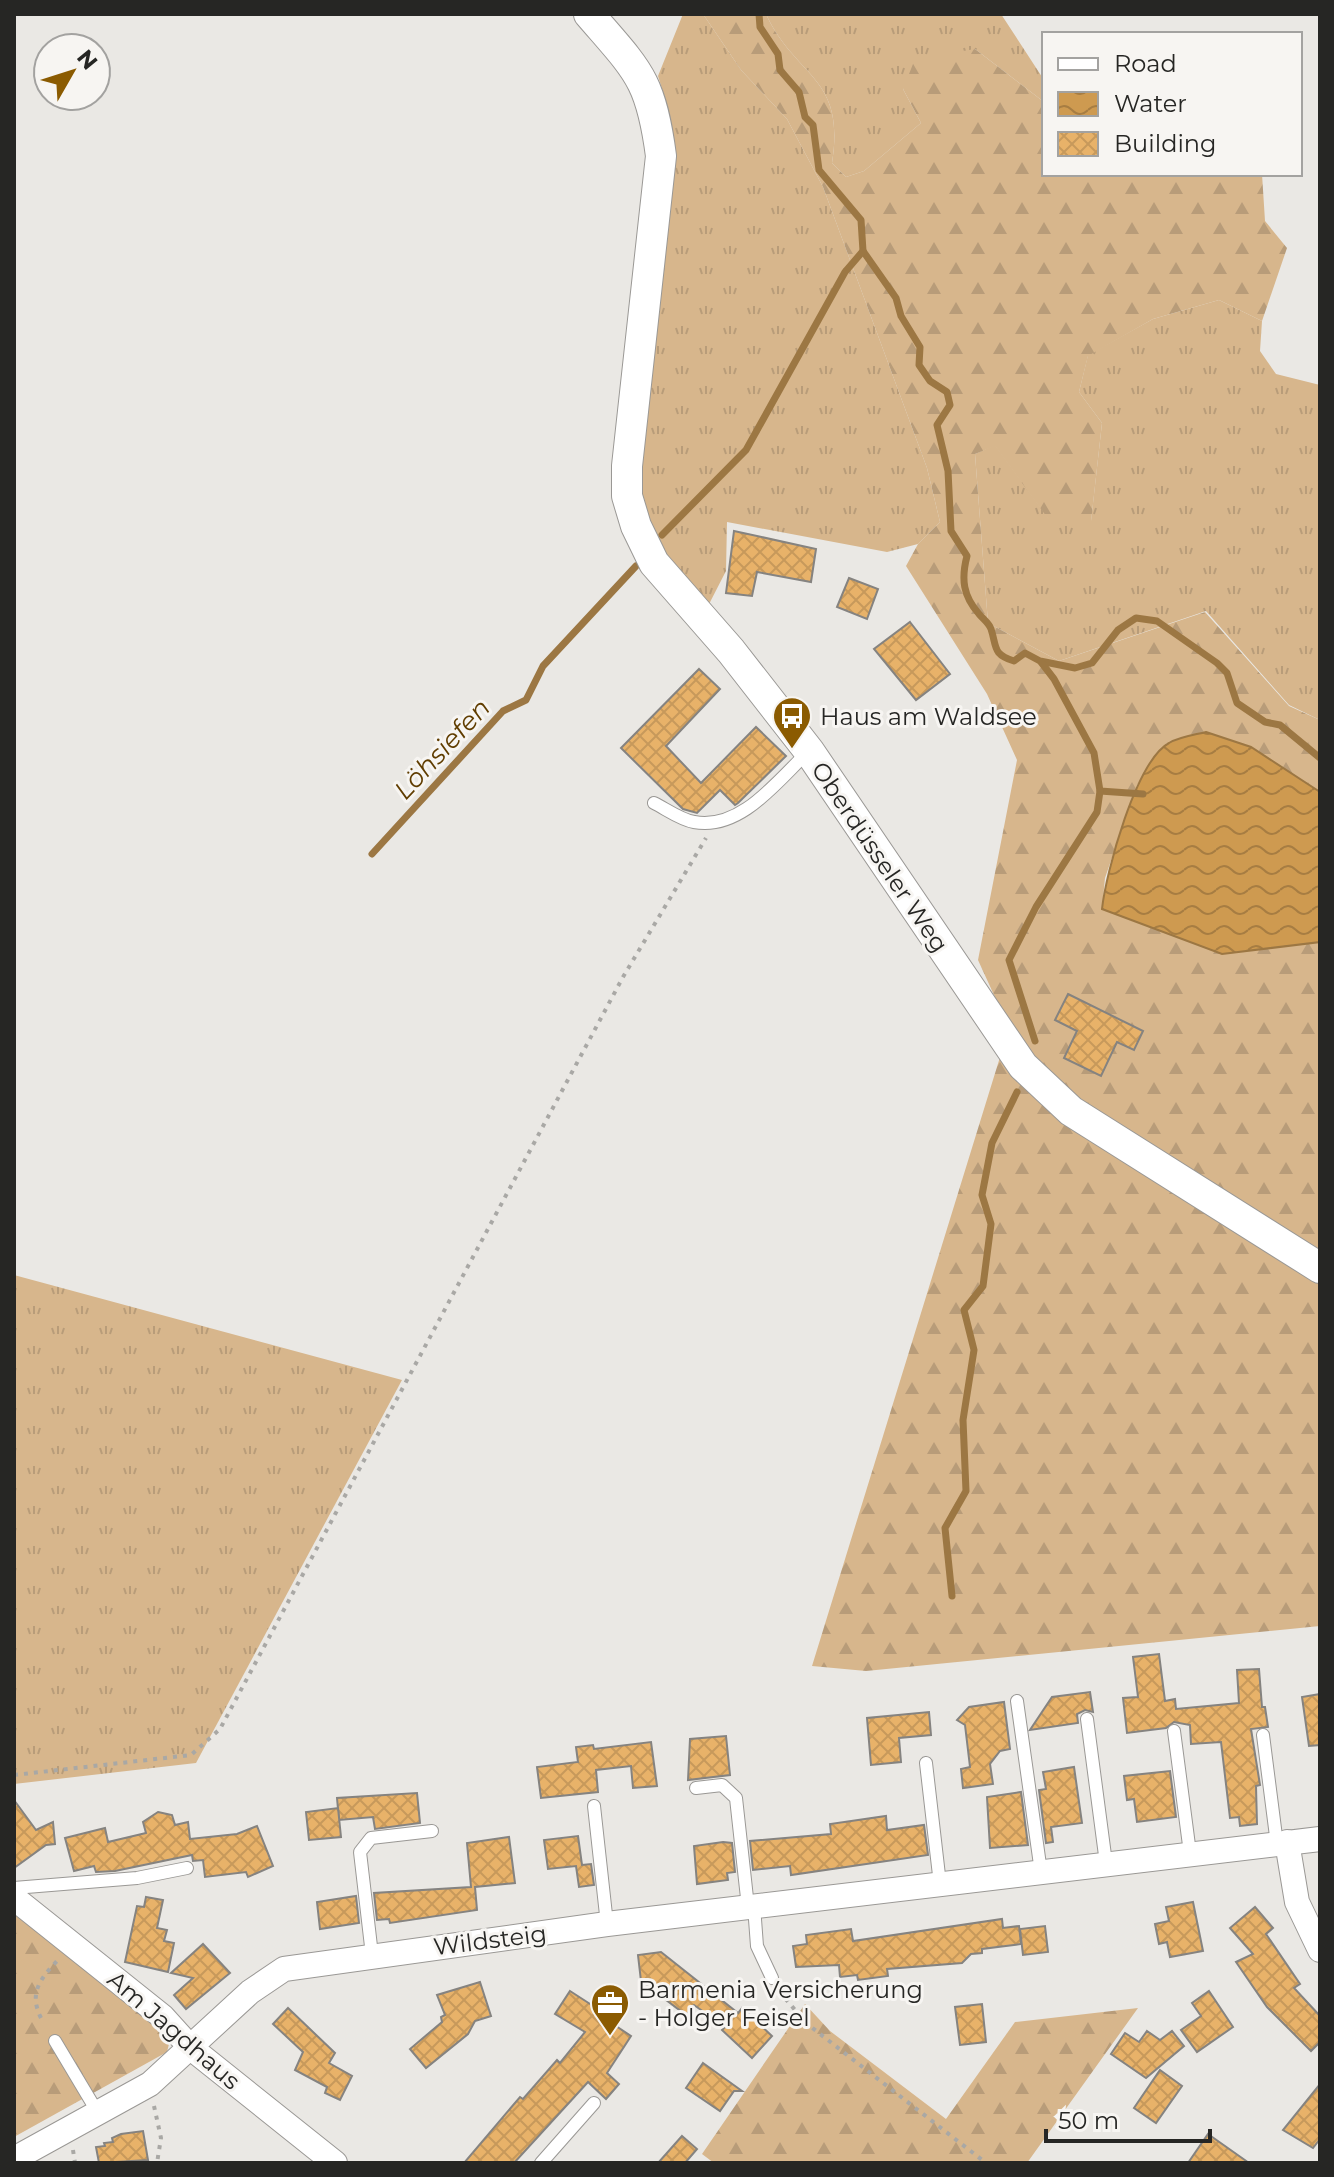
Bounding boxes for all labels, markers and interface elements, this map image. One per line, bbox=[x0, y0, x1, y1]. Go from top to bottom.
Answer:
north arrow bbox=[32, 32, 112, 112]
legend bbox=[1042, 32, 1302, 176]
text: N bbox=[71, 44, 103, 75]
text: Road bbox=[1114, 49, 1177, 78]
text: Water bbox=[1114, 89, 1187, 118]
text: Building bbox=[1114, 129, 1217, 158]
water label: Löhsiefen bbox=[387, 692, 497, 806]
bus stop icon: Haus am Waldsee bbox=[771, 695, 813, 750]
place label: Haus am Waldsee bbox=[820, 702, 1037, 731]
street label: Oberdüsseler Weg bbox=[805, 756, 955, 958]
street label: Wildsteig bbox=[432, 1919, 548, 1961]
street label: Am Jagdhaus bbox=[102, 1965, 246, 2095]
place label: Barmenia Versicherung - Holger Feisel bbox=[638, 1975, 923, 2032]
office icon: Barmenia Versicherung - Holger Feisel bbox=[589, 1982, 631, 2037]
scale bar bbox=[1046, 2093, 1210, 2143]
text: 50 m bbox=[1058, 2106, 1119, 2135]

